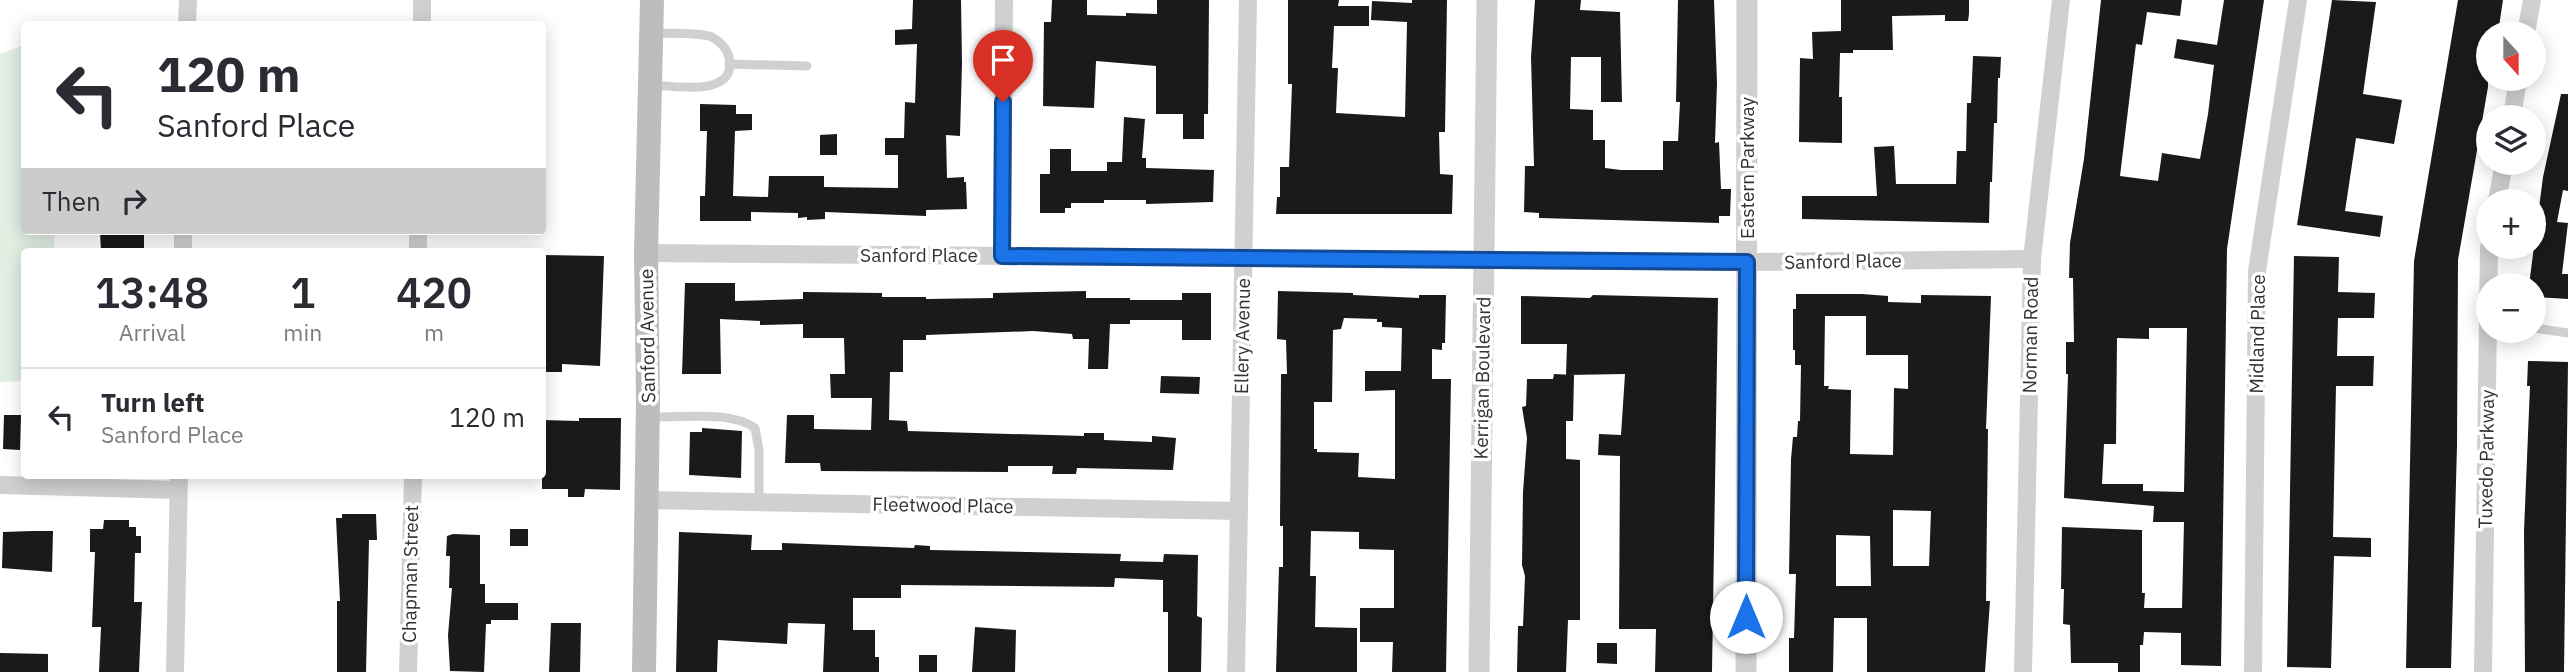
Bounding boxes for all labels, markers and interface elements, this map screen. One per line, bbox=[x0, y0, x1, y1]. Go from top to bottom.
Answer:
north arrow bbox=[2476, 21, 2546, 91]
map controls bbox=[2476, 21, 2546, 343]
pin bbox=[973, 30, 1033, 102]
icon: arrive bbox=[984, 41, 1022, 79]
text: 120 m bbox=[157, 42, 301, 105]
icon: left bbox=[42, 49, 133, 140]
street label: Eastern Parkway bbox=[1735, 96, 1759, 239]
text: Sanford Place bbox=[157, 104, 355, 146]
button: layers bbox=[2476, 105, 2546, 175]
icon: right bbox=[115, 182, 153, 220]
text: Then bbox=[42, 184, 101, 218]
button: + bbox=[2476, 189, 2546, 259]
street label: Sanford Place bbox=[860, 243, 978, 267]
street label: Sanford Place bbox=[1784, 248, 1902, 274]
text: 13:48 bbox=[95, 265, 209, 320]
text: 1 bbox=[290, 265, 315, 320]
text: 420 bbox=[396, 265, 472, 320]
street label: Sanford Avenue bbox=[634, 269, 660, 403]
button: − bbox=[2476, 273, 2546, 343]
street label: Midland Place bbox=[2244, 274, 2270, 394]
street label: Norman Road bbox=[2017, 276, 2043, 394]
street label: Ellery Avenue bbox=[1229, 278, 1255, 394]
street label: Kerrigan Boulevard bbox=[1469, 297, 1495, 459]
text: Arrival bbox=[119, 317, 186, 347]
text: min bbox=[283, 317, 322, 347]
text: m bbox=[424, 317, 444, 347]
text: Turn left bbox=[101, 385, 204, 419]
street label: Tuxedo Parkway bbox=[2473, 389, 2499, 529]
icon: left bbox=[42, 398, 80, 436]
text: 120 m bbox=[449, 400, 525, 434]
text: Sanford Place bbox=[101, 419, 244, 449]
street label: Fleetwood Place bbox=[872, 492, 1014, 518]
street label: Chapman Street bbox=[397, 505, 423, 643]
position arrow bbox=[1709, 580, 1783, 654]

